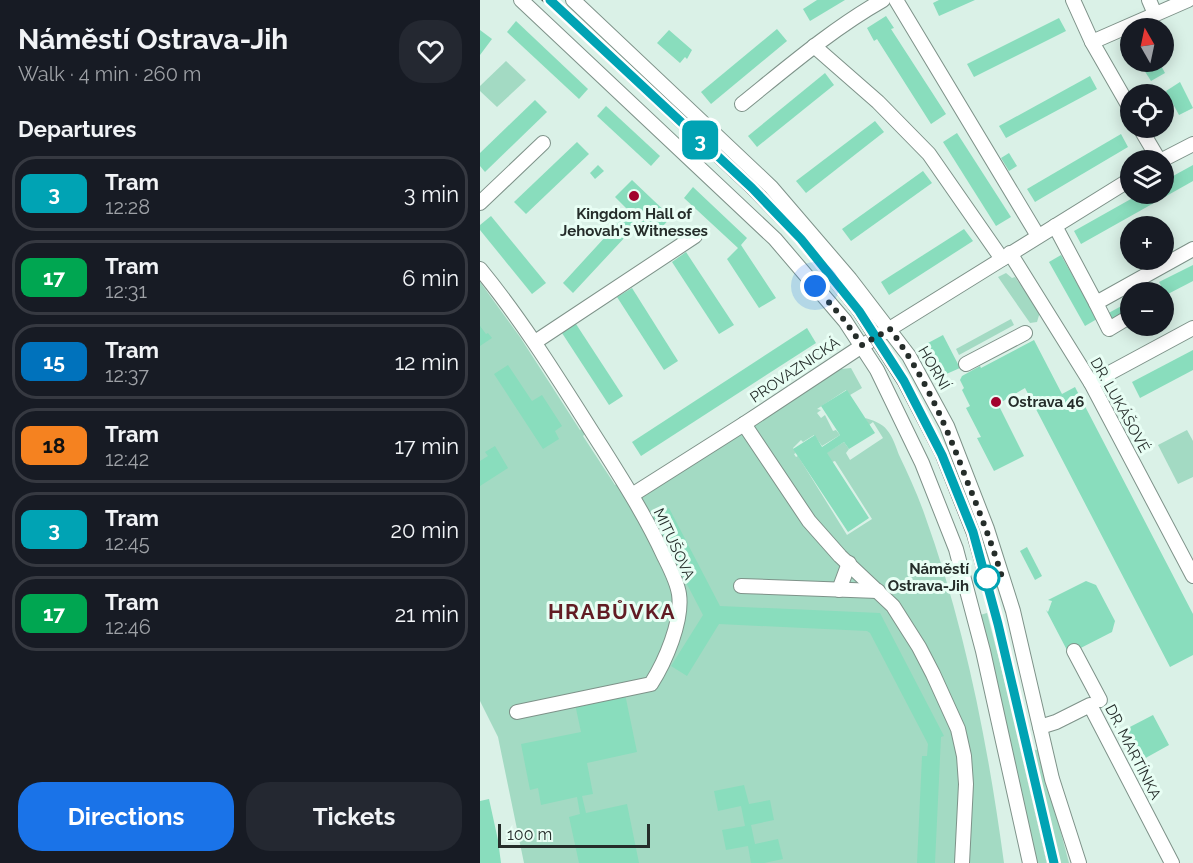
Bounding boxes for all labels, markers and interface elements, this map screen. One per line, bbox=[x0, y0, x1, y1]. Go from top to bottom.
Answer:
north arrow bbox=[1120, 18, 1174, 72]
map controls bbox=[1120, 18, 1174, 336]
button: heart bbox=[399, 20, 462, 83]
text: Náměstí Ostrava-Jih bbox=[18, 23, 288, 56]
text: Walk · 4 min · 260 m bbox=[18, 62, 201, 86]
button: locate bbox=[1120, 84, 1174, 138]
text: Departures bbox=[18, 116, 136, 142]
line badge: 3 bbox=[680, 120, 720, 160]
text: 3 bbox=[694, 128, 706, 153]
button: layers bbox=[1120, 150, 1174, 204]
text: Tram bbox=[105, 169, 159, 195]
text: 3 bbox=[48, 181, 60, 206]
text: 3 min bbox=[404, 181, 459, 207]
marker: Kingdom Hall of Jehovah's Witnesses bbox=[627, 189, 641, 203]
text: 12:28 bbox=[105, 195, 150, 219]
place label: Kingdom Hall of Jehovah's Witnesses bbox=[560, 205, 708, 240]
button: + bbox=[1120, 216, 1174, 270]
text: Tram bbox=[105, 253, 159, 279]
text: 17 bbox=[43, 265, 65, 290]
text: 6 min bbox=[402, 265, 459, 291]
your location bbox=[800, 271, 830, 301]
text: 12:31 bbox=[105, 279, 147, 303]
button: − bbox=[1120, 282, 1174, 336]
street label: PROVAZNICKÁ bbox=[747, 333, 843, 407]
text: Tram bbox=[105, 337, 159, 363]
street label: HORNÍ bbox=[914, 343, 954, 393]
text: 15 bbox=[43, 349, 65, 374]
text: 12 min bbox=[395, 349, 459, 375]
street label: DR. LUKÁŠOVÉ bbox=[1087, 354, 1154, 456]
text: 12:37 bbox=[105, 363, 149, 387]
place label: Ostrava 46 bbox=[1008, 393, 1084, 411]
marker: Ostrava 46 bbox=[989, 395, 1003, 409]
text: Tram bbox=[105, 421, 159, 447]
text: 18 bbox=[42, 433, 66, 458]
text: 17 min bbox=[394, 433, 459, 459]
text: 12:42 bbox=[105, 447, 149, 471]
text: Tram bbox=[105, 505, 159, 531]
street label: MITUŠOVA bbox=[650, 505, 699, 583]
text: 3 bbox=[48, 517, 60, 542]
text: 20 min bbox=[391, 517, 459, 543]
text: 12:45 bbox=[105, 531, 150, 555]
place label: Náměstí Ostrava-Jih bbox=[888, 560, 969, 595]
marker: Náměstí Ostrava-Jih bbox=[974, 565, 1000, 591]
text: Tram bbox=[105, 589, 159, 615]
district label: HRABŮVKA bbox=[548, 599, 676, 624]
text: 17 bbox=[43, 601, 65, 626]
text: 21 min bbox=[395, 601, 459, 627]
text: 12:46 bbox=[105, 615, 151, 639]
street label: DR. MARTÍNKA bbox=[1101, 701, 1165, 803]
button: Directions bbox=[18, 782, 234, 851]
button: Tickets bbox=[246, 782, 462, 851]
scale bar bbox=[498, 821, 650, 848]
text: 100 m bbox=[507, 825, 552, 844]

